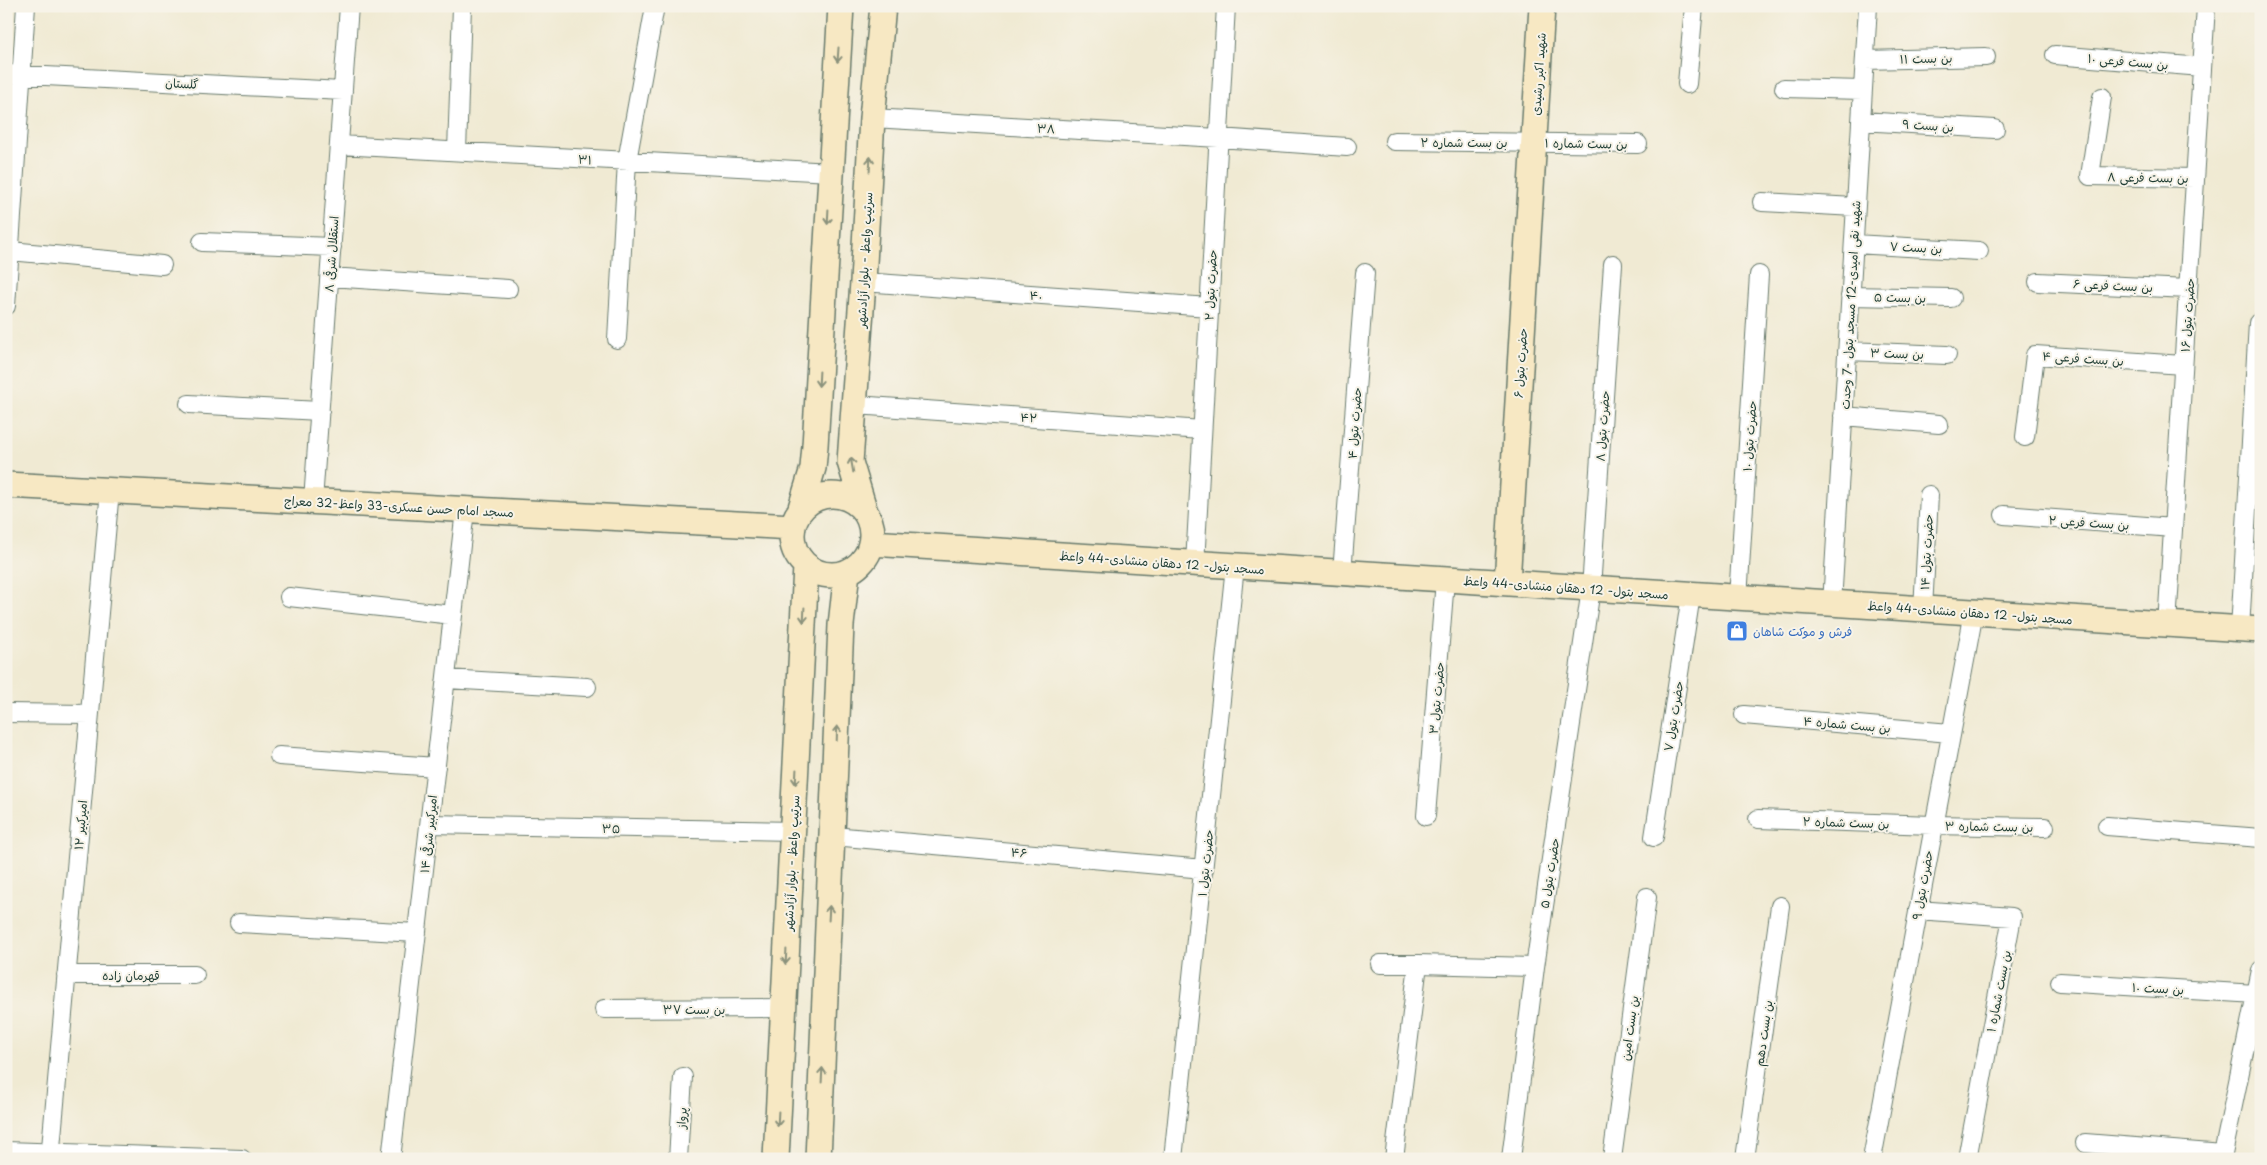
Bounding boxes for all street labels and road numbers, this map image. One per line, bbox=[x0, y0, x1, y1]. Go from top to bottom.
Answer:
street label: شهید اکبر رشیدی bbox=[1526, 32, 1550, 116]
street label: بن بست ۱۱ bbox=[1899, 49, 1953, 67]
street label: بن بست فرعی ۱۰ bbox=[2087, 49, 2169, 73]
street label: گلستان bbox=[165, 73, 199, 93]
street label: بن بست ۹ bbox=[1902, 114, 1954, 136]
street label: ۳۸ bbox=[1036, 119, 1056, 137]
street label: بن بست شماره ۲ bbox=[1421, 133, 1507, 151]
street label: بن بست شماره ۱ bbox=[1544, 133, 1628, 153]
street label: ۳۱ bbox=[577, 150, 593, 168]
street label: بن بست فرعی ۸ bbox=[2107, 167, 2189, 187]
street label: سرتیپ واعظ - بلوار آزادشهر bbox=[851, 191, 877, 330]
street label: شهید نقی امیدی-12 مسجد بتول -7 وحدت bbox=[1836, 200, 1864, 410]
street label: استقلال شرقی ۸ bbox=[319, 215, 343, 293]
street label: بن بست ۷ bbox=[1889, 237, 1943, 257]
street label: حضرت بتول ۲ bbox=[1199, 249, 1221, 321]
street label: بن بست فرعی ۶ bbox=[2073, 274, 2153, 296]
street label: حضرت بتول ۱۶ bbox=[2175, 277, 2199, 353]
street label: ۴۰ bbox=[1029, 286, 1043, 304]
street label: بن بست ۵ bbox=[1874, 288, 1926, 306]
street label: حضرت بتول ۶ bbox=[1509, 327, 1531, 399]
street label: بن بست ۳ bbox=[1870, 343, 1924, 363]
street label: بن بست فرعی ۴ bbox=[2042, 346, 2124, 370]
street label: حضرت بتول ۴ bbox=[1343, 387, 1365, 459]
street label: حضرت بتول ۸ bbox=[1591, 390, 1613, 462]
street label: حضرت بتول ۱۰ bbox=[1738, 400, 1760, 472]
street label: ۴۲ bbox=[1020, 407, 1038, 427]
street label: مسجد امام حسن عسکری-33 واعظ-32 معراج bbox=[284, 491, 514, 522]
street label: بن بست فرعی ۲ bbox=[2048, 510, 2130, 534]
street label: حضرت بتول ۱۴ bbox=[1915, 514, 1937, 590]
street label: مسجد بتول- 12 دهقان منشادی-44 واعظ bbox=[1059, 546, 1265, 578]
street label: مسجد بتول- 12 دهقان منشادی-44 واعظ bbox=[1463, 571, 1669, 603]
street label: مسجد بتول- 12 دهقان منشادی-44 واعظ bbox=[1867, 596, 2073, 628]
street label: حضرت بتول ۳ bbox=[1424, 661, 1448, 735]
street label: حضرت بتول ۷ bbox=[1659, 679, 1687, 753]
street label: بن بست شماره ۴ bbox=[1803, 711, 1891, 737]
street label: ۱۴ امیرکبیر شرقی bbox=[415, 794, 441, 874]
street label: سرتیپ واعظ - بلوار آزادشهر bbox=[778, 794, 804, 933]
street label: امیرکبیر ۱۲ bbox=[69, 799, 91, 851]
street label: بن بست شماره ۲ bbox=[1802, 811, 1890, 833]
street label: بن بست شماره ۳ bbox=[1945, 816, 2033, 836]
street label: ۳۵ bbox=[602, 819, 620, 837]
street label: حضرت بتول ۱ bbox=[1193, 829, 1217, 897]
street label: حضرت بتول ۵ bbox=[1535, 836, 1563, 910]
street label: ۴۶ bbox=[1010, 842, 1028, 862]
street label: حضرت بتول ۹ bbox=[1907, 849, 1937, 921]
street label: بن بست شماره ۱ bbox=[1981, 949, 2015, 1033]
street label: قهرمان زاده bbox=[102, 966, 160, 984]
street label: بن بست ۱۰ bbox=[2131, 978, 2185, 998]
street label: بن بست امین bbox=[1616, 994, 1642, 1062]
street label: بن بست دهم bbox=[1749, 999, 1778, 1067]
street label: بن بست ۳۷ bbox=[663, 1000, 725, 1018]
street label: پرواز bbox=[671, 1107, 691, 1130]

